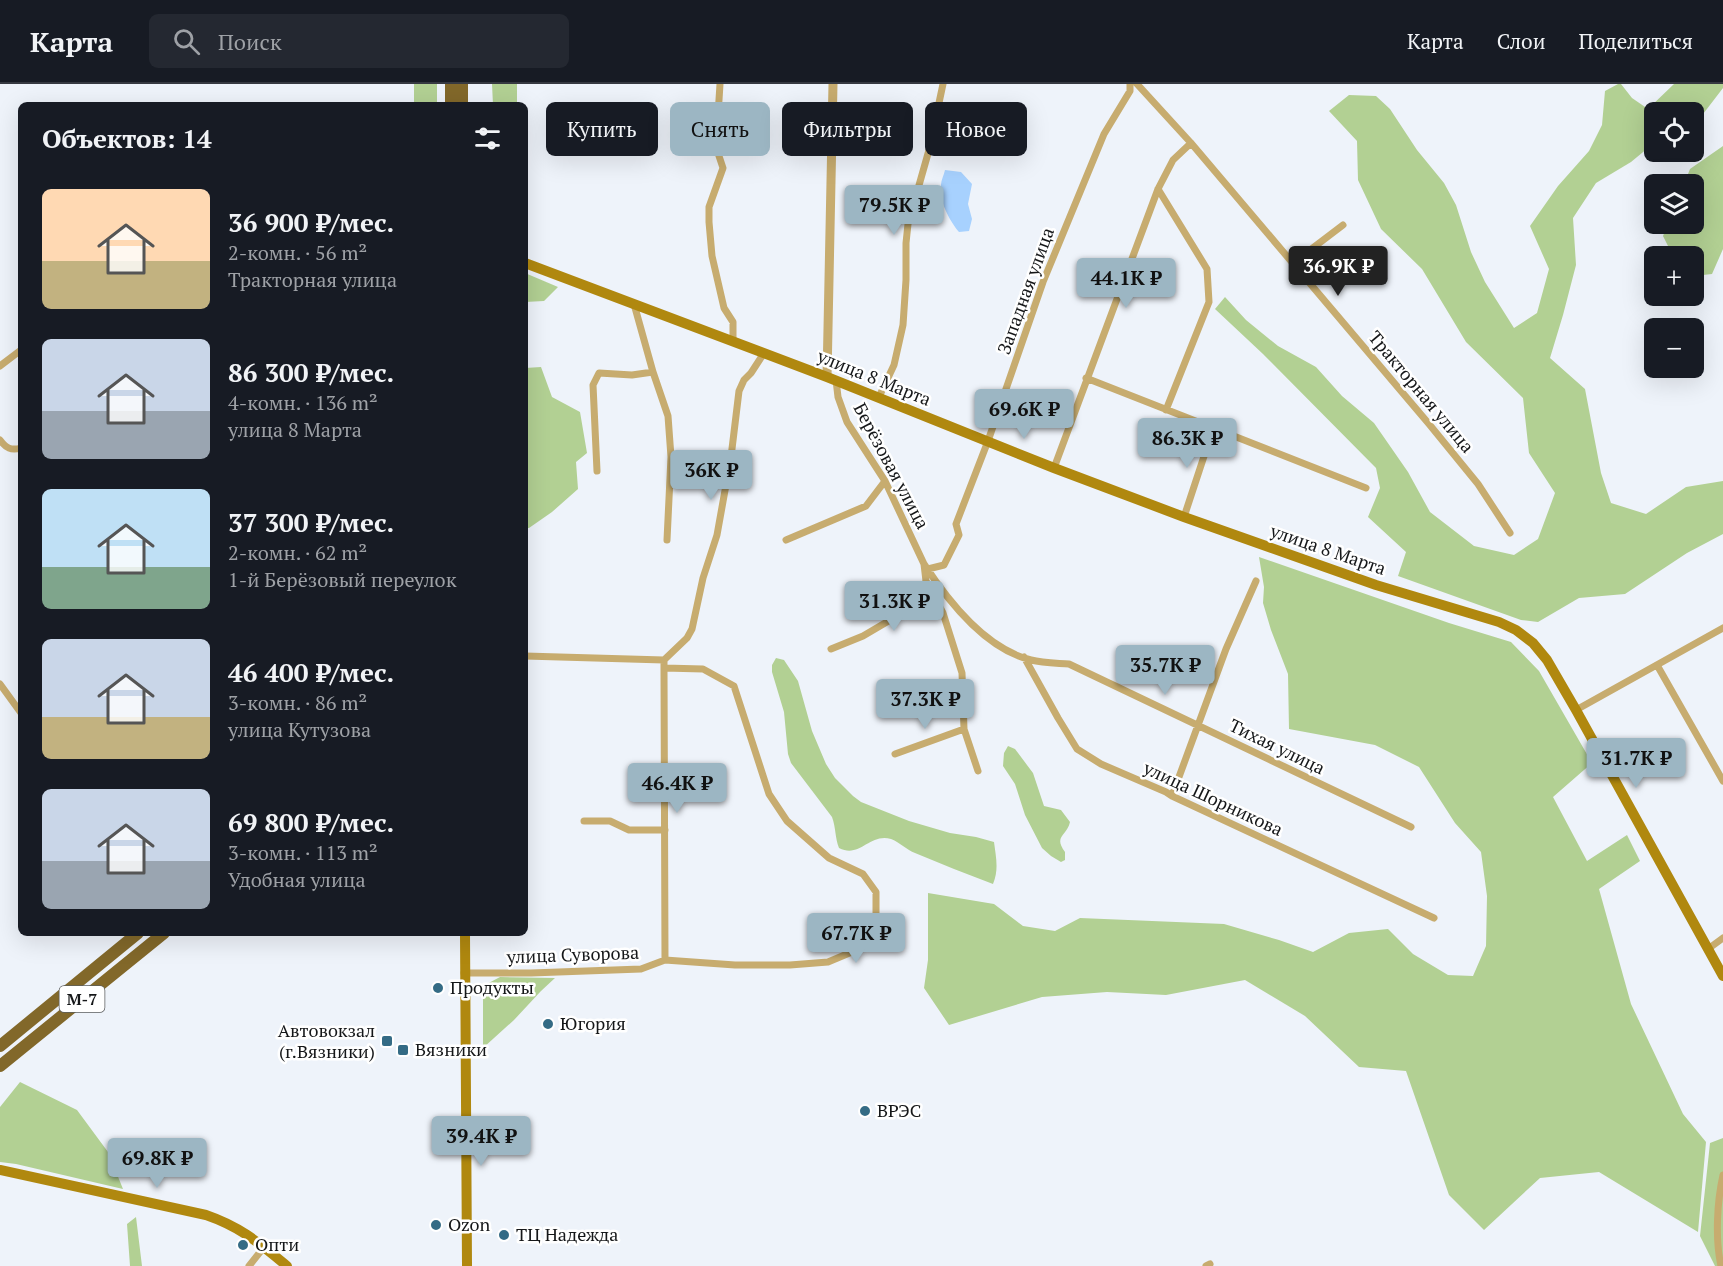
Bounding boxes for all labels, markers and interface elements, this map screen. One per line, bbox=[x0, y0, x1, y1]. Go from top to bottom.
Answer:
search box bbox=[149, 14, 569, 68]
text: Карта bbox=[30, 23, 113, 60]
icon: search bbox=[170, 25, 203, 58]
text: Поиск bbox=[218, 27, 282, 56]
text: Карта bbox=[1407, 27, 1464, 55]
text: Слои bbox=[1497, 27, 1546, 55]
text: Поделиться bbox=[1579, 27, 1693, 55]
chip: Купить bbox=[546, 102, 658, 156]
chip: Снять bbox=[670, 102, 770, 156]
chip: Фильтры bbox=[782, 102, 913, 156]
chip: Новое bbox=[925, 102, 1027, 156]
map controls bbox=[1644, 102, 1704, 378]
button: locate bbox=[1644, 102, 1704, 162]
text: Объектов: 14 bbox=[42, 121, 212, 155]
icon: filters bbox=[471, 122, 504, 155]
button: layers bbox=[1644, 174, 1704, 234]
pin: 79.5K ₽ bbox=[839, 185, 949, 236]
text: 79.5K ₽ bbox=[859, 191, 929, 218]
text: 36 900 ₽/мес. bbox=[228, 205, 394, 239]
icon: home bbox=[90, 213, 162, 285]
street label: Западная улица bbox=[991, 224, 1059, 357]
text: 2-комн. · 56 m² bbox=[228, 239, 367, 266]
pin: 36.9K ₽ bbox=[1283, 246, 1393, 297]
button: + bbox=[1644, 246, 1704, 306]
text: 36.9K ₽ bbox=[1303, 252, 1373, 279]
pin: 44.1K ₽ bbox=[1071, 258, 1181, 309]
text: 44.1K ₽ bbox=[1091, 264, 1161, 291]
text: Тракторная улица bbox=[228, 266, 397, 293]
button: − bbox=[1644, 318, 1704, 378]
street label: Тракторная улица bbox=[1364, 325, 1480, 457]
street label: улица 8 Марта bbox=[813, 343, 935, 411]
text: 86 300 ₽/мес. bbox=[228, 355, 394, 389]
icon: home bbox=[90, 363, 162, 435]
text: 4-комн. · 136 m² bbox=[228, 389, 378, 416]
pin: 69.6K ₽ bbox=[969, 389, 1079, 440]
text: 69.6K ₽ bbox=[989, 395, 1059, 422]
street label: Берёзовая улица bbox=[848, 398, 935, 533]
text: улица 8 Марта bbox=[228, 416, 362, 443]
pin: 86.3K ₽ bbox=[1132, 418, 1242, 469]
text: 86.3K ₽ bbox=[1152, 424, 1222, 451]
pin: 36K ₽ bbox=[669, 450, 753, 501]
text: 36K ₽ bbox=[684, 456, 738, 483]
text: 37 300 ₽/мес. bbox=[228, 505, 394, 539]
icon: home bbox=[90, 513, 162, 585]
street label: улица 8 Марта bbox=[1266, 518, 1389, 580]
text: 2-комн. · 62 m² bbox=[228, 539, 367, 566]
text: 1-й Берёзовый переулок bbox=[228, 566, 457, 593]
pin: 31.3K ₽ bbox=[839, 581, 949, 632]
text: 31.3K ₽ bbox=[859, 587, 929, 614]
pin: 35.7K ₽ bbox=[1110, 645, 1220, 696]
text: 35.7K ₽ bbox=[1130, 651, 1200, 678]
text: 46 400 ₽/мес. bbox=[228, 655, 394, 689]
icon: home bbox=[90, 663, 162, 735]
pin: 37.3K ₽ bbox=[870, 679, 980, 730]
text: 37.3K ₽ bbox=[890, 685, 960, 712]
text: 3-комн. · 86 m² bbox=[228, 689, 367, 716]
street label: Тихая улица bbox=[1226, 713, 1329, 780]
text: улица Кутузова bbox=[228, 716, 371, 743]
pin: 31.7K ₽ bbox=[1581, 738, 1691, 789]
text: 31.7K ₽ bbox=[1601, 744, 1671, 771]
street label: улица Шорникова bbox=[1139, 755, 1287, 841]
pin: 46.4K ₽ bbox=[622, 763, 732, 814]
text: 46.4K ₽ bbox=[642, 769, 712, 796]
text: 69 800 ₽/мес. bbox=[228, 805, 394, 839]
icon: home bbox=[90, 813, 162, 885]
text: 3-комн. · 113 m² bbox=[228, 839, 378, 866]
text: Удобная улица bbox=[228, 866, 366, 893]
pin: 67.7K ₽ bbox=[801, 913, 911, 964]
text: 67.7K ₽ bbox=[821, 919, 891, 946]
street label: улица Суворова bbox=[505, 940, 640, 968]
place label: Продукты bbox=[450, 975, 534, 999]
marker: Продукты bbox=[431, 981, 445, 995]
road number: М-7 bbox=[60, 986, 104, 1012]
place label: Югория bbox=[560, 1011, 626, 1035]
marker: Югория bbox=[541, 1017, 555, 1031]
place label: Автовокзал (г.Вязники) bbox=[278, 1018, 375, 1063]
marker: Автовокзал (г.Вязники) bbox=[380, 1034, 394, 1048]
place label: Вязники bbox=[415, 1037, 487, 1061]
marker: Вязники bbox=[396, 1043, 410, 1057]
place label: ВРЭС bbox=[877, 1098, 921, 1122]
marker: ВРЭС bbox=[858, 1104, 872, 1118]
pin: 39.4K ₽ bbox=[426, 1116, 536, 1167]
text: 39.4K ₽ bbox=[446, 1122, 516, 1149]
pin: 69.8K ₽ bbox=[102, 1138, 212, 1189]
text: 69.8K ₽ bbox=[122, 1144, 192, 1171]
place label: Ozon bbox=[448, 1212, 491, 1236]
marker: Ozon bbox=[429, 1218, 443, 1232]
place label: ТЦ Надежда bbox=[516, 1222, 618, 1246]
marker: ТЦ Надежда bbox=[497, 1228, 511, 1242]
place label: Опти bbox=[255, 1232, 299, 1256]
marker: Опти bbox=[236, 1238, 250, 1252]

